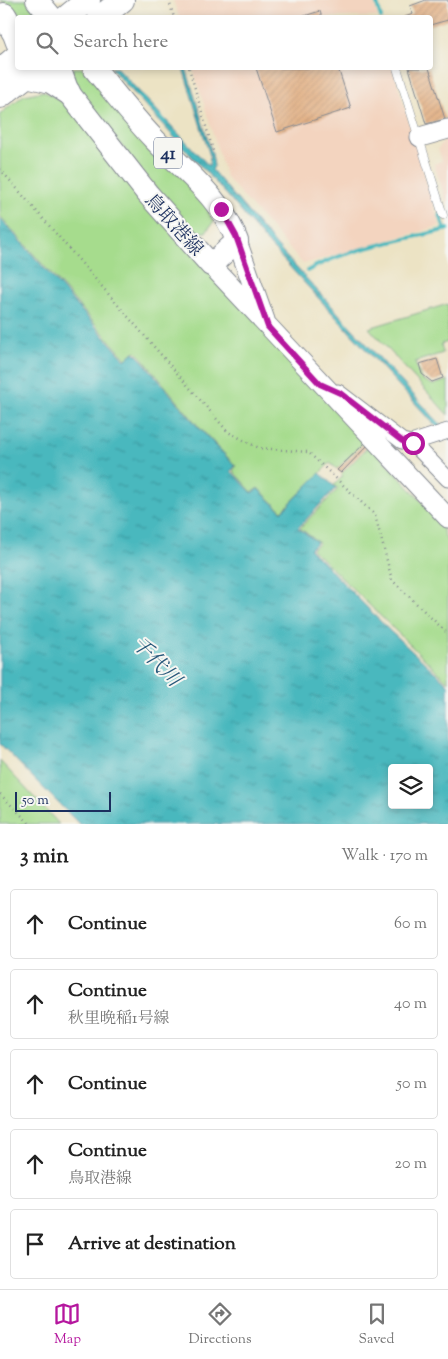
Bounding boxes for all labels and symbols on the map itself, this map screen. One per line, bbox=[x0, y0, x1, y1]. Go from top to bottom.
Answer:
road number: 41 bbox=[154, 138, 182, 168]
street label: 鳥取港線 bbox=[138, 188, 209, 263]
route end bbox=[210, 198, 233, 221]
route start bbox=[402, 432, 425, 455]
water label: 千代川 bbox=[124, 631, 188, 696]
scale bar bbox=[15, 789, 111, 812]

